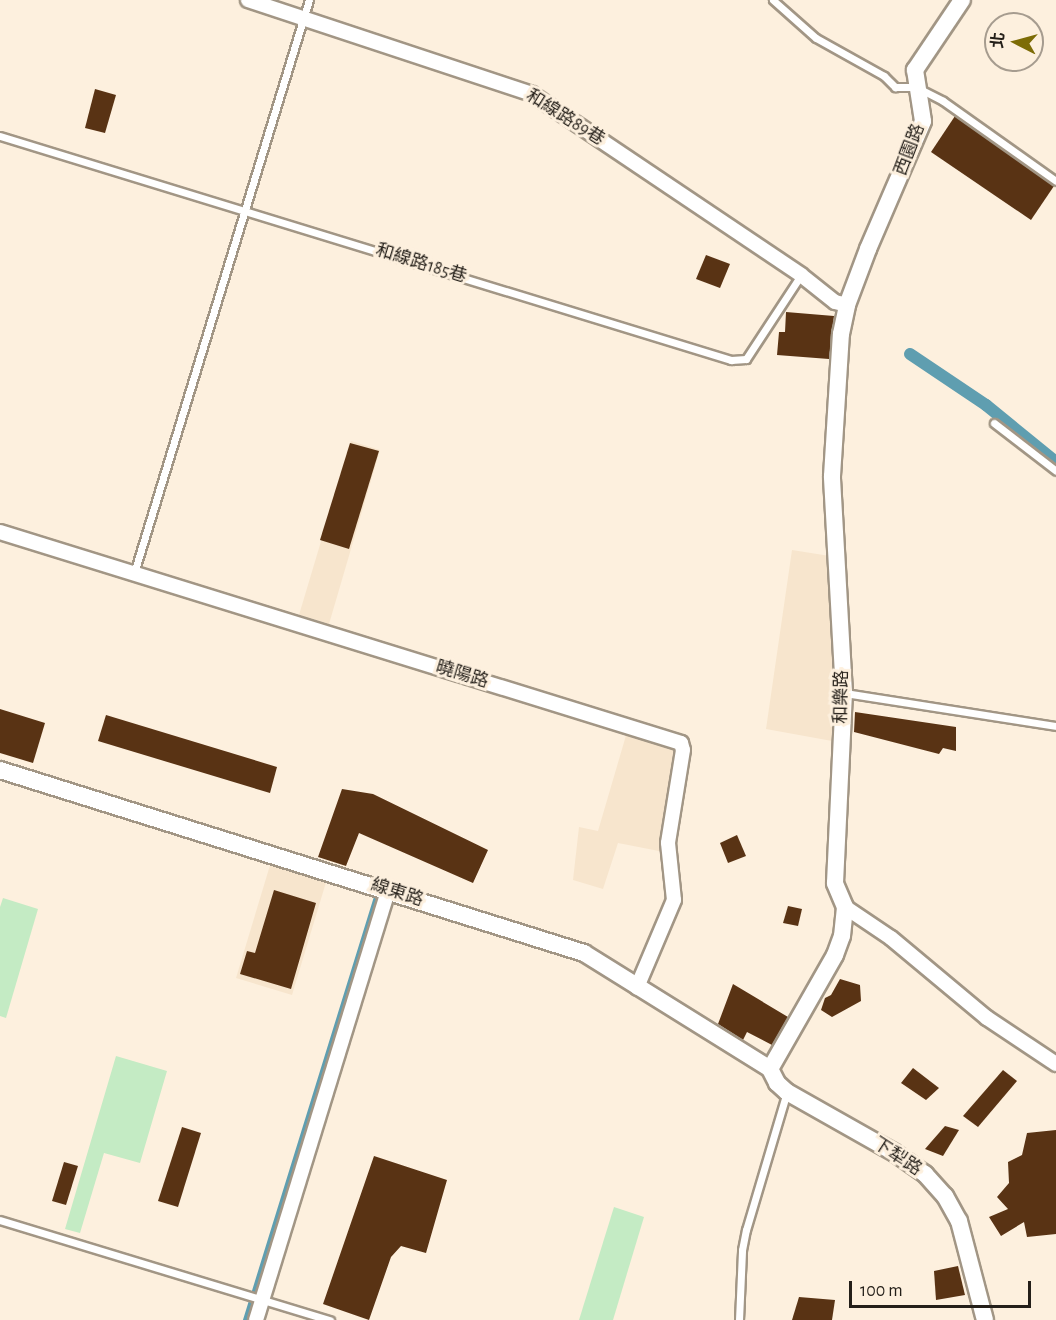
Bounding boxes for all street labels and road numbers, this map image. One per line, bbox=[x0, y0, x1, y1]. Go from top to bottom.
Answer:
street label: 和線路89巷 bbox=[522, 85, 608, 151]
street label: 西園路 bbox=[890, 121, 930, 179]
street label: 和線路185巷 bbox=[373, 240, 469, 288]
street label: 曉陽路 bbox=[433, 657, 491, 693]
street label: 和樂路 bbox=[831, 670, 853, 724]
street label: 線東路 bbox=[368, 874, 426, 912]
street label: 下犁路 bbox=[868, 1133, 926, 1181]

